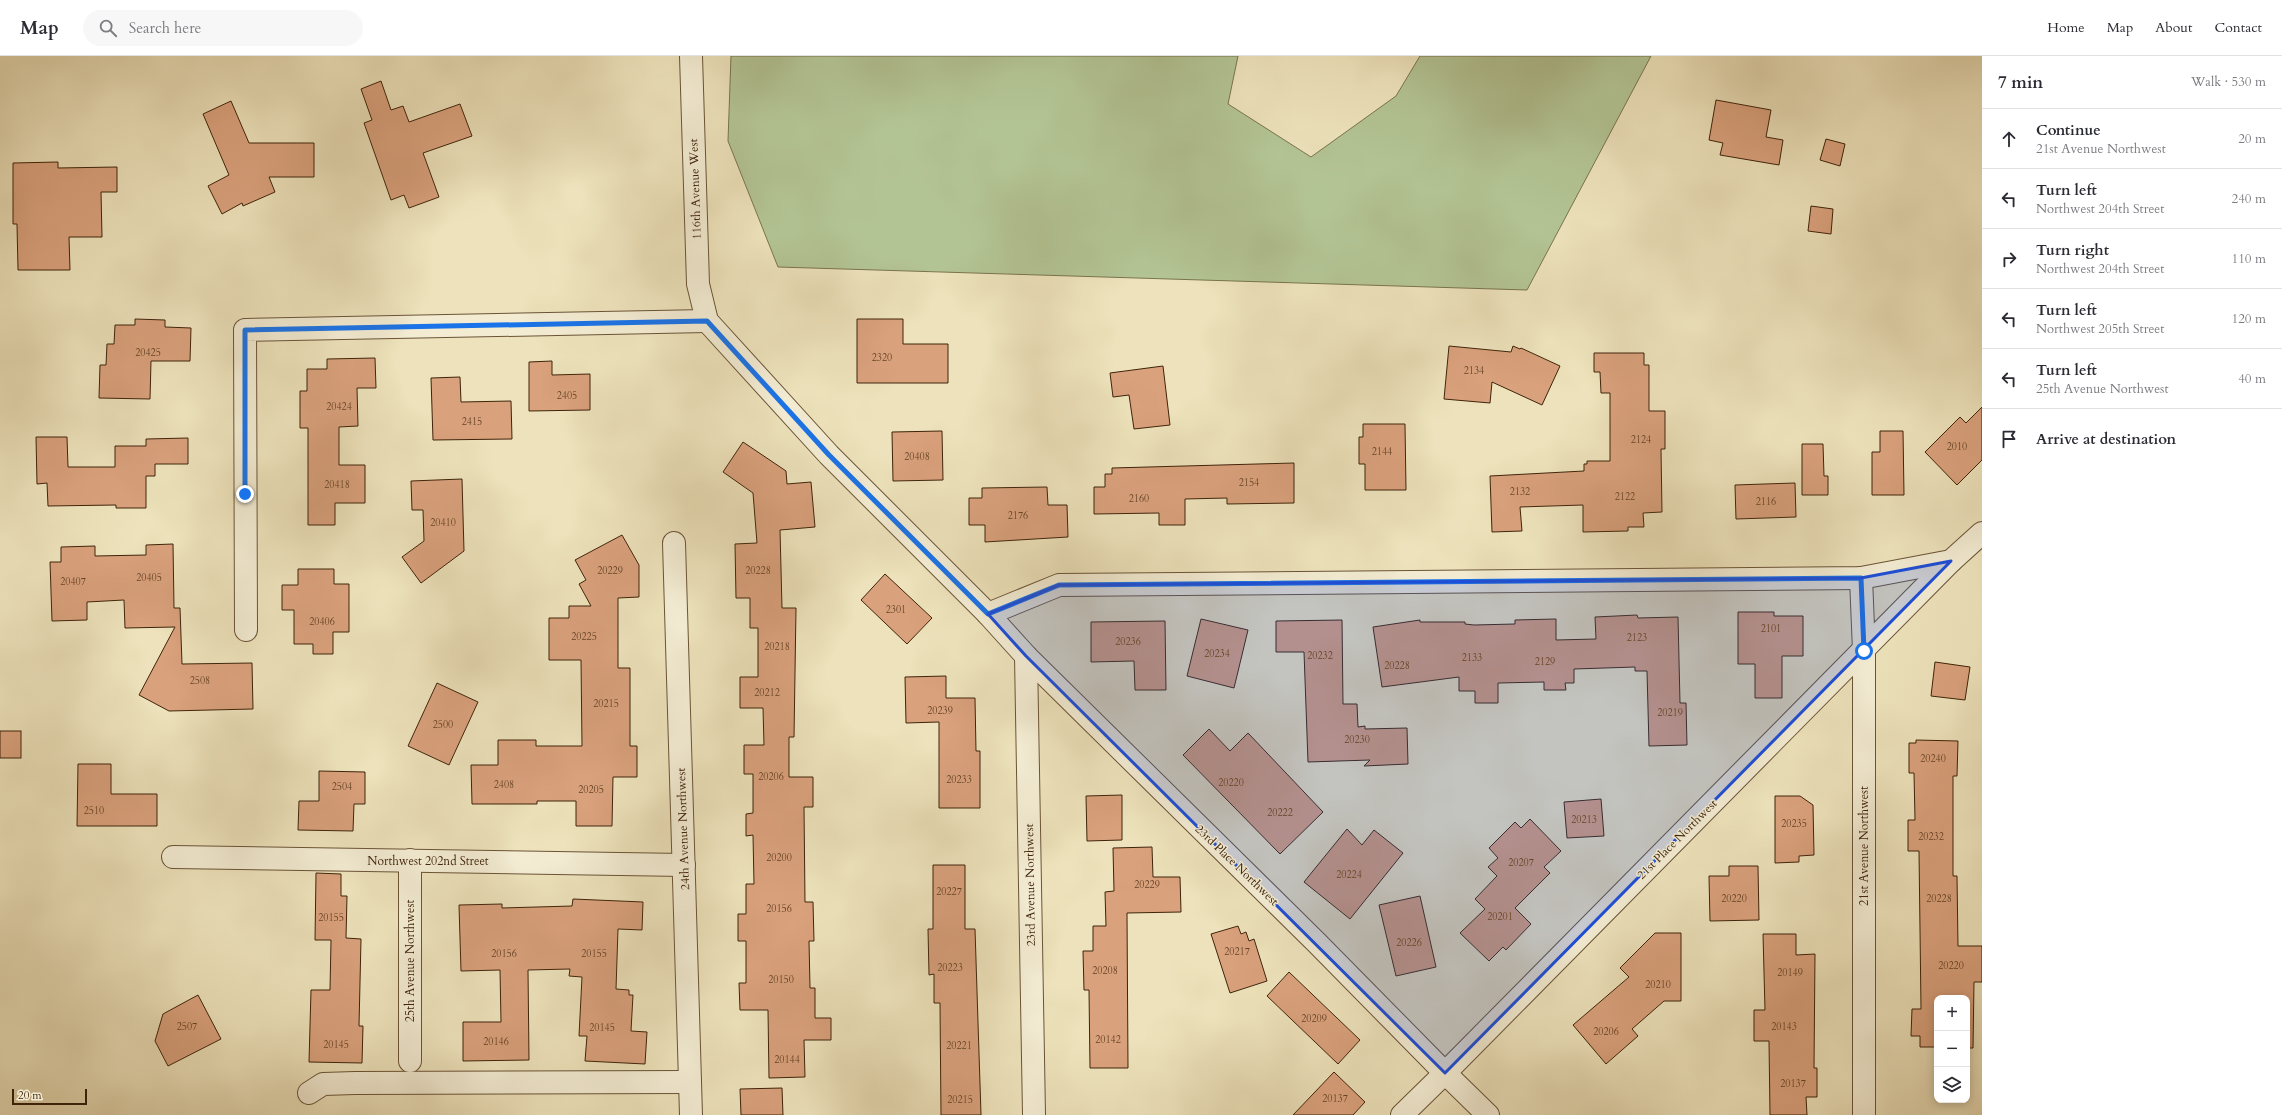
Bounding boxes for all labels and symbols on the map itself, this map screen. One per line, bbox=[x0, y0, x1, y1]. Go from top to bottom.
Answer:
street label: 116th Avenue West bbox=[685, 138, 705, 240]
house number: 20425 bbox=[135, 346, 161, 360]
house number: 2320 bbox=[872, 351, 892, 365]
house number: 2134 bbox=[1464, 364, 1484, 378]
house number: 2405 bbox=[557, 389, 577, 403]
house number: 20424 bbox=[326, 400, 352, 414]
house number: 2415 bbox=[462, 415, 482, 429]
house number: 2124 bbox=[1631, 433, 1651, 447]
house number: 2010 bbox=[1947, 440, 1967, 454]
house number: 2144 bbox=[1372, 445, 1392, 459]
house number: 20408 bbox=[904, 450, 930, 464]
house number: 2154 bbox=[1239, 476, 1259, 490]
house number: 20418 bbox=[324, 478, 350, 492]
route end bbox=[236, 485, 254, 503]
house number: 2132 bbox=[1510, 485, 1530, 499]
house number: 2122 bbox=[1615, 490, 1635, 504]
house number: 2160 bbox=[1129, 492, 1149, 506]
house number: 2116 bbox=[1756, 495, 1776, 509]
house number: 2176 bbox=[1008, 509, 1028, 523]
house number: 20410 bbox=[430, 516, 456, 530]
house number: 20229 bbox=[597, 564, 623, 578]
house number: 20228 bbox=[745, 564, 771, 578]
house number: 20405 bbox=[136, 571, 162, 585]
house number: 20407 bbox=[60, 575, 86, 589]
house number: 2301 bbox=[886, 603, 906, 617]
house number: 20406 bbox=[309, 615, 335, 629]
house number: 2101 bbox=[1761, 622, 1781, 636]
house number: 20225 bbox=[571, 630, 597, 644]
house number: 2123 bbox=[1627, 631, 1647, 645]
house number: 20236 bbox=[1115, 635, 1141, 649]
house number: 20218 bbox=[764, 640, 790, 654]
route start bbox=[1855, 642, 1873, 660]
house number: 20234 bbox=[1204, 647, 1230, 661]
house number: 20232 bbox=[1307, 649, 1333, 663]
house number: 2133 bbox=[1462, 651, 1482, 665]
house number: 2129 bbox=[1535, 655, 1555, 669]
house number: 20228 bbox=[1384, 659, 1410, 673]
house number: 2508 bbox=[190, 674, 210, 688]
house number: 20212 bbox=[754, 686, 780, 700]
house number: 20215 bbox=[593, 697, 619, 711]
house number: 20239 bbox=[927, 704, 953, 718]
house number: 20219 bbox=[1657, 706, 1683, 720]
house number: 2500 bbox=[433, 718, 453, 732]
house number: 20230 bbox=[1344, 733, 1370, 747]
house number: 20240 bbox=[1920, 752, 1946, 766]
street label: 24th Avenue Northwest bbox=[673, 767, 693, 890]
house number: 20206 bbox=[758, 770, 784, 784]
house number: 20233 bbox=[946, 773, 972, 787]
house number: 20220 bbox=[1218, 776, 1244, 790]
house number: 2408 bbox=[494, 778, 514, 792]
house number: 2504 bbox=[332, 780, 352, 794]
house number: 20205 bbox=[578, 783, 604, 797]
street label: 21st Avenue Northwest bbox=[1856, 786, 1872, 906]
street label: 21st Place Northwest bbox=[1633, 795, 1721, 883]
house number: 2510 bbox=[84, 804, 104, 818]
house number: 20222 bbox=[1267, 806, 1293, 820]
house number: 20213 bbox=[1571, 813, 1597, 827]
house number: 20235 bbox=[1781, 817, 1807, 831]
street label: 23rd Place Northwest bbox=[1192, 821, 1282, 909]
street label: 23rd Avenue Northwest bbox=[1021, 823, 1039, 947]
house number: 20232 bbox=[1918, 830, 1944, 844]
house number: 20200 bbox=[766, 851, 792, 865]
street label: Northwest 202nd Street bbox=[367, 853, 489, 869]
house number: 20207 bbox=[1508, 856, 1534, 870]
house number: 20224 bbox=[1336, 868, 1362, 882]
house number: 20229 bbox=[1134, 878, 1160, 892]
house number: 20227 bbox=[936, 885, 962, 899]
house number: 20220 bbox=[1721, 892, 1747, 906]
house number: 20228 bbox=[1926, 892, 1952, 906]
street label: 25th Avenue Northwest bbox=[402, 900, 418, 1022]
house number: 20156 bbox=[766, 902, 792, 916]
house number: 20201 bbox=[1487, 910, 1513, 924]
house number: 20155 bbox=[318, 911, 344, 925]
house number: 20226 bbox=[1396, 936, 1422, 950]
house number: 20217 bbox=[1224, 945, 1250, 959]
house number: 20156 bbox=[491, 947, 517, 961]
house number: 20155 bbox=[581, 947, 607, 961]
house number: 20220 bbox=[1938, 959, 1964, 973]
house number: 20223 bbox=[937, 961, 963, 975]
house number: 20208 bbox=[1092, 964, 1118, 978]
house number: 20149 bbox=[1777, 966, 1803, 980]
house number: 20150 bbox=[768, 973, 794, 987]
house number: 20210 bbox=[1645, 978, 1671, 992]
house number: 20209 bbox=[1301, 1012, 1327, 1026]
house number: 2507 bbox=[177, 1020, 197, 1034]
house number: 20143 bbox=[1771, 1020, 1797, 1034]
house number: 20145 bbox=[589, 1021, 615, 1035]
house number: 20206 bbox=[1593, 1025, 1619, 1039]
house number: 20142 bbox=[1095, 1033, 1121, 1047]
house number: 20146 bbox=[483, 1035, 509, 1049]
house number: 20145 bbox=[323, 1038, 349, 1052]
house number: 20221 bbox=[946, 1039, 972, 1053]
house number: 20144 bbox=[774, 1053, 800, 1067]
house number: 20137 bbox=[1780, 1077, 1806, 1091]
scale bar bbox=[12, 1087, 87, 1106]
house number: 20137 bbox=[1322, 1092, 1348, 1106]
house number: 20215 bbox=[947, 1093, 973, 1107]

